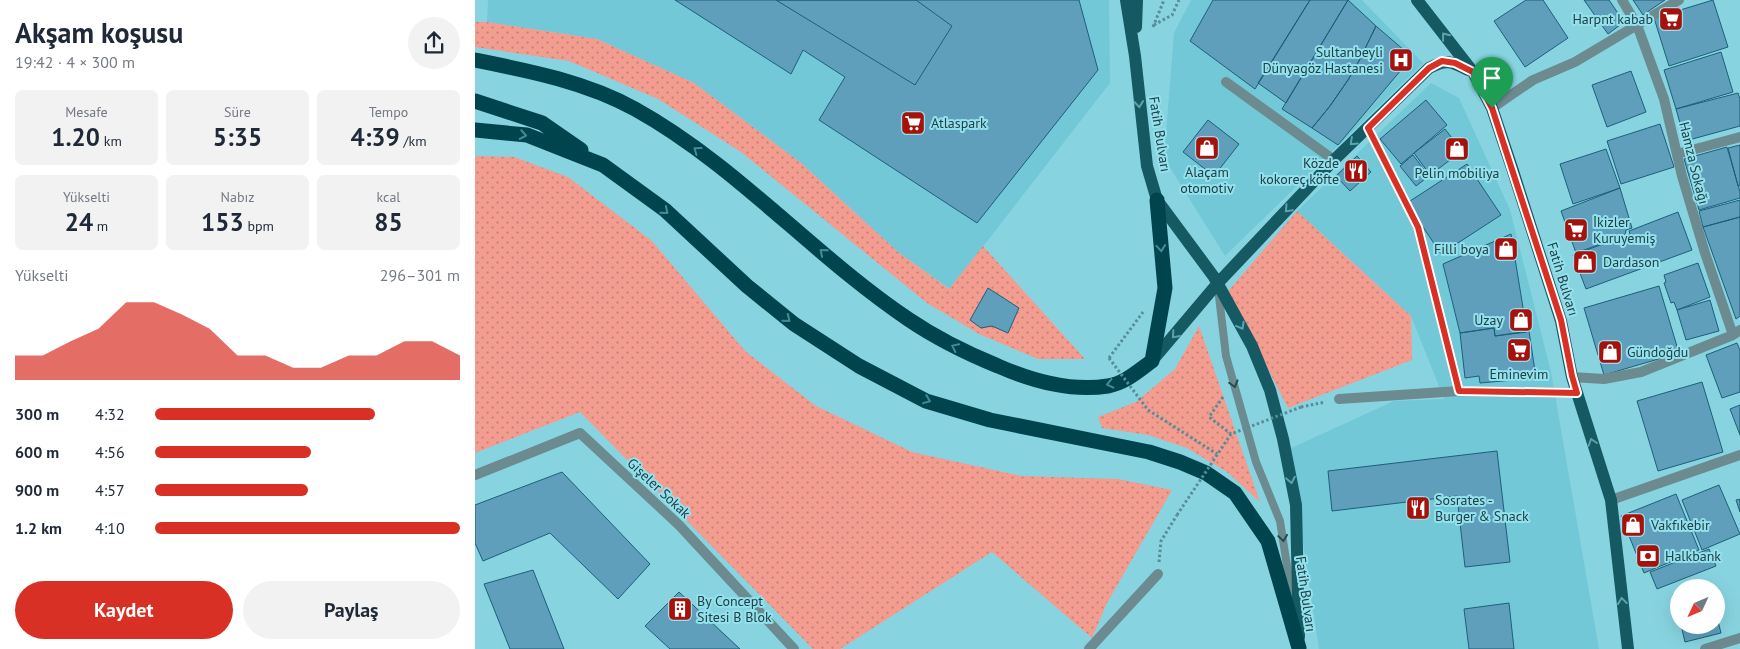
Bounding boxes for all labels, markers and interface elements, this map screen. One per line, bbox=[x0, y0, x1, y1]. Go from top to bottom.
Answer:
supermarket icon: Harpnt kabab bbox=[1658, 6, 1684, 32]
place label: Harpnt kabab bbox=[1572, 10, 1653, 28]
text: Akşam koşusu bbox=[15, 14, 183, 51]
button: share bbox=[408, 17, 460, 69]
one-way arrow bbox=[1442, 33, 1450, 42]
place label: Sultanbeyli Dünyagöz Hastanesi bbox=[1262, 43, 1383, 77]
hospital icon: Sultanbeyli Dünyagöz Hastanesi bbox=[1388, 47, 1414, 73]
text: 19:42 · 4 × 300 m bbox=[15, 52, 135, 72]
pin bbox=[1471, 57, 1513, 108]
icon: arrive bbox=[1478, 64, 1506, 92]
street label: Fatih Bulvarı bbox=[1145, 95, 1175, 173]
one-way arrow bbox=[1133, 101, 1144, 109]
text: Mesafe bbox=[65, 103, 108, 121]
text: Süre bbox=[224, 103, 251, 121]
text: Tempo bbox=[369, 103, 408, 121]
supermarket icon: Atlaspark bbox=[900, 110, 926, 136]
place label: Atlaspark bbox=[931, 114, 987, 132]
street label: Hamza Sokağı bbox=[1675, 120, 1713, 206]
text: 1.20 bbox=[51, 121, 100, 153]
text: 5:35 bbox=[213, 121, 262, 153]
text: 4:39 bbox=[350, 121, 400, 153]
one-way arrow bbox=[519, 130, 528, 140]
text: km bbox=[100, 132, 122, 150]
text: /km bbox=[400, 132, 427, 150]
shop icon: Alaçam otomotiv bbox=[1194, 135, 1220, 161]
one-way arrow bbox=[1350, 136, 1359, 145]
shop icon: Pelin mobiliya bbox=[1444, 136, 1470, 162]
one-way arrow bbox=[693, 147, 703, 156]
place label: Közde kokoreç köfte bbox=[1260, 154, 1339, 188]
restaurant icon: Közde kokoreç köfte bbox=[1343, 158, 1369, 184]
place label: Alaçam otomotiv bbox=[1180, 163, 1234, 197]
place label: Pelin mobiliya bbox=[1414, 164, 1500, 182]
text: Yükselti bbox=[63, 188, 110, 206]
text: Nabız bbox=[221, 188, 254, 206]
text: kcal bbox=[377, 188, 400, 206]
one-way arrow bbox=[1285, 203, 1294, 212]
text: 24 bbox=[65, 206, 93, 238]
text: 153 bbox=[201, 206, 244, 238]
text: 85 bbox=[374, 206, 403, 238]
one-way arrow bbox=[659, 206, 668, 214]
place label: İkizler Kuruyemiş bbox=[1593, 213, 1656, 247]
text: m bbox=[93, 217, 108, 235]
text: bpm bbox=[244, 217, 274, 235]
supermarket icon: İkizler Kuruyemiş bbox=[1563, 217, 1589, 243]
shop icon: Filli boya bbox=[1493, 236, 1519, 262]
place label: Filli boya bbox=[1434, 240, 1489, 258]
street label: Fatih Bulvarı bbox=[1543, 240, 1583, 318]
one-way arrow bbox=[1155, 244, 1166, 252]
one-way arrow bbox=[820, 249, 829, 258]
shop icon: Dardason bbox=[1572, 249, 1598, 275]
place label: Dardason bbox=[1603, 253, 1659, 271]
text: Yükselti bbox=[15, 265, 68, 285]
text: 296–301 m bbox=[380, 265, 460, 285]
shop icon: Uzay bbox=[1508, 307, 1534, 333]
place label: Uzay bbox=[1474, 311, 1503, 329]
one-way arrow bbox=[781, 313, 790, 321]
one-way arrow bbox=[1235, 321, 1245, 330]
one-way arrow bbox=[1172, 329, 1181, 338]
supermarket icon: Eminevim bbox=[1506, 337, 1532, 363]
shop icon: Gündoğdu bbox=[1597, 339, 1623, 365]
one-way arrow bbox=[951, 342, 960, 353]
place label: Gündoğdu bbox=[1627, 343, 1688, 361]
place label: Eminevim bbox=[1490, 365, 1548, 383]
one-way arrow bbox=[1105, 378, 1114, 389]
one-way arrow bbox=[1228, 379, 1238, 387]
one-way arrow bbox=[922, 394, 931, 405]
text: 300 m bbox=[15, 404, 59, 424]
text: 4:32 bbox=[95, 404, 125, 424]
one-way arrow bbox=[1588, 438, 1598, 446]
text: 600 m bbox=[15, 442, 59, 462]
text: 4:56 bbox=[95, 442, 125, 462]
street label: Gişeler Sokak bbox=[623, 454, 695, 522]
one-way arrow bbox=[1285, 476, 1296, 485]
text: 900 m bbox=[15, 480, 59, 500]
text: 4:57 bbox=[95, 480, 125, 500]
place label: Sosrates - Burger & Snack bbox=[1435, 491, 1529, 525]
restaurant icon: Sosrates - Burger & Snack bbox=[1405, 495, 1431, 521]
shop icon: Vakfıkebir bbox=[1620, 512, 1646, 538]
place label: Vakfıkebir bbox=[1650, 516, 1710, 534]
text: 1.2 km bbox=[15, 518, 62, 538]
text: 4:10 bbox=[95, 518, 125, 538]
one-way arrow bbox=[1277, 534, 1287, 542]
bank icon: Halkbank bbox=[1635, 543, 1661, 569]
place label: Halkbank bbox=[1665, 547, 1721, 565]
street label: Fatih Bulvarı bbox=[1292, 555, 1320, 633]
north arrow bbox=[1670, 579, 1725, 634]
map controls bbox=[1670, 579, 1725, 634]
button: Kaydet bbox=[15, 581, 233, 639]
button: Paylaş bbox=[243, 581, 460, 639]
place label: By Concept Sitesi B Blok bbox=[697, 592, 772, 626]
building icon: By Concept Sitesi B Blok bbox=[667, 596, 693, 622]
one-way arrow bbox=[1617, 596, 1628, 604]

